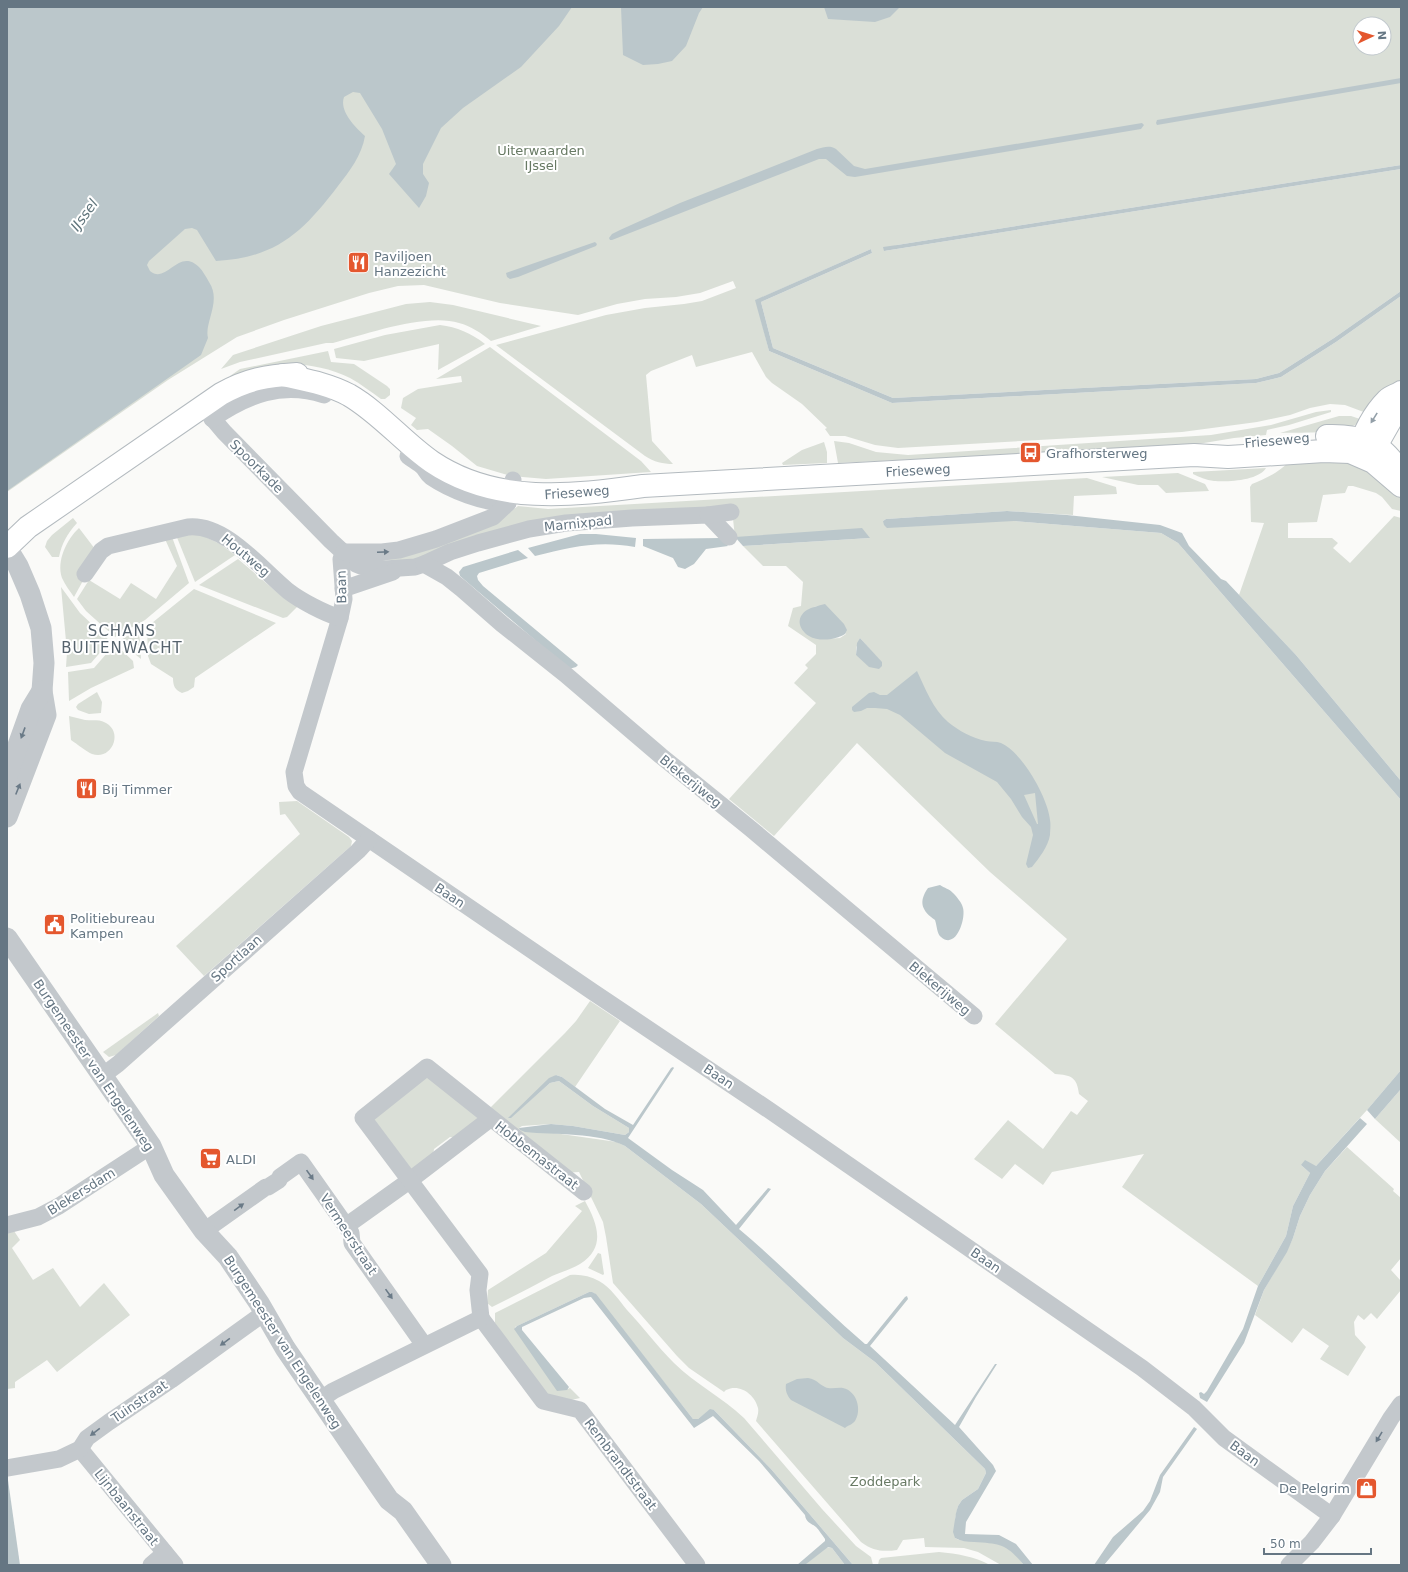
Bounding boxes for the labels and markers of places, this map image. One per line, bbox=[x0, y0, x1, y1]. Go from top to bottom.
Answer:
place label: Paviljoen Hanzezicht bbox=[374, 249, 446, 279]
restaurant icon: Paviljoen Hanzezicht bbox=[345, 250, 371, 276]
bus stop icon: Grafhorsterweg bbox=[1018, 440, 1044, 466]
place label: Grafhorsterweg bbox=[1046, 446, 1148, 461]
restaurant icon: Bij Timmer bbox=[73, 776, 99, 802]
place label: Bij Timmer bbox=[102, 782, 173, 797]
place label: Politiebureau Kampen bbox=[70, 911, 155, 941]
public building icon: Politiebureau Kampen bbox=[41, 912, 67, 938]
supermarket icon: ALDI bbox=[198, 1146, 224, 1172]
place label: ALDI bbox=[226, 1152, 256, 1167]
shop icon: De Pelgrim bbox=[1353, 1475, 1379, 1501]
place label: De Pelgrim bbox=[1279, 1481, 1350, 1496]

